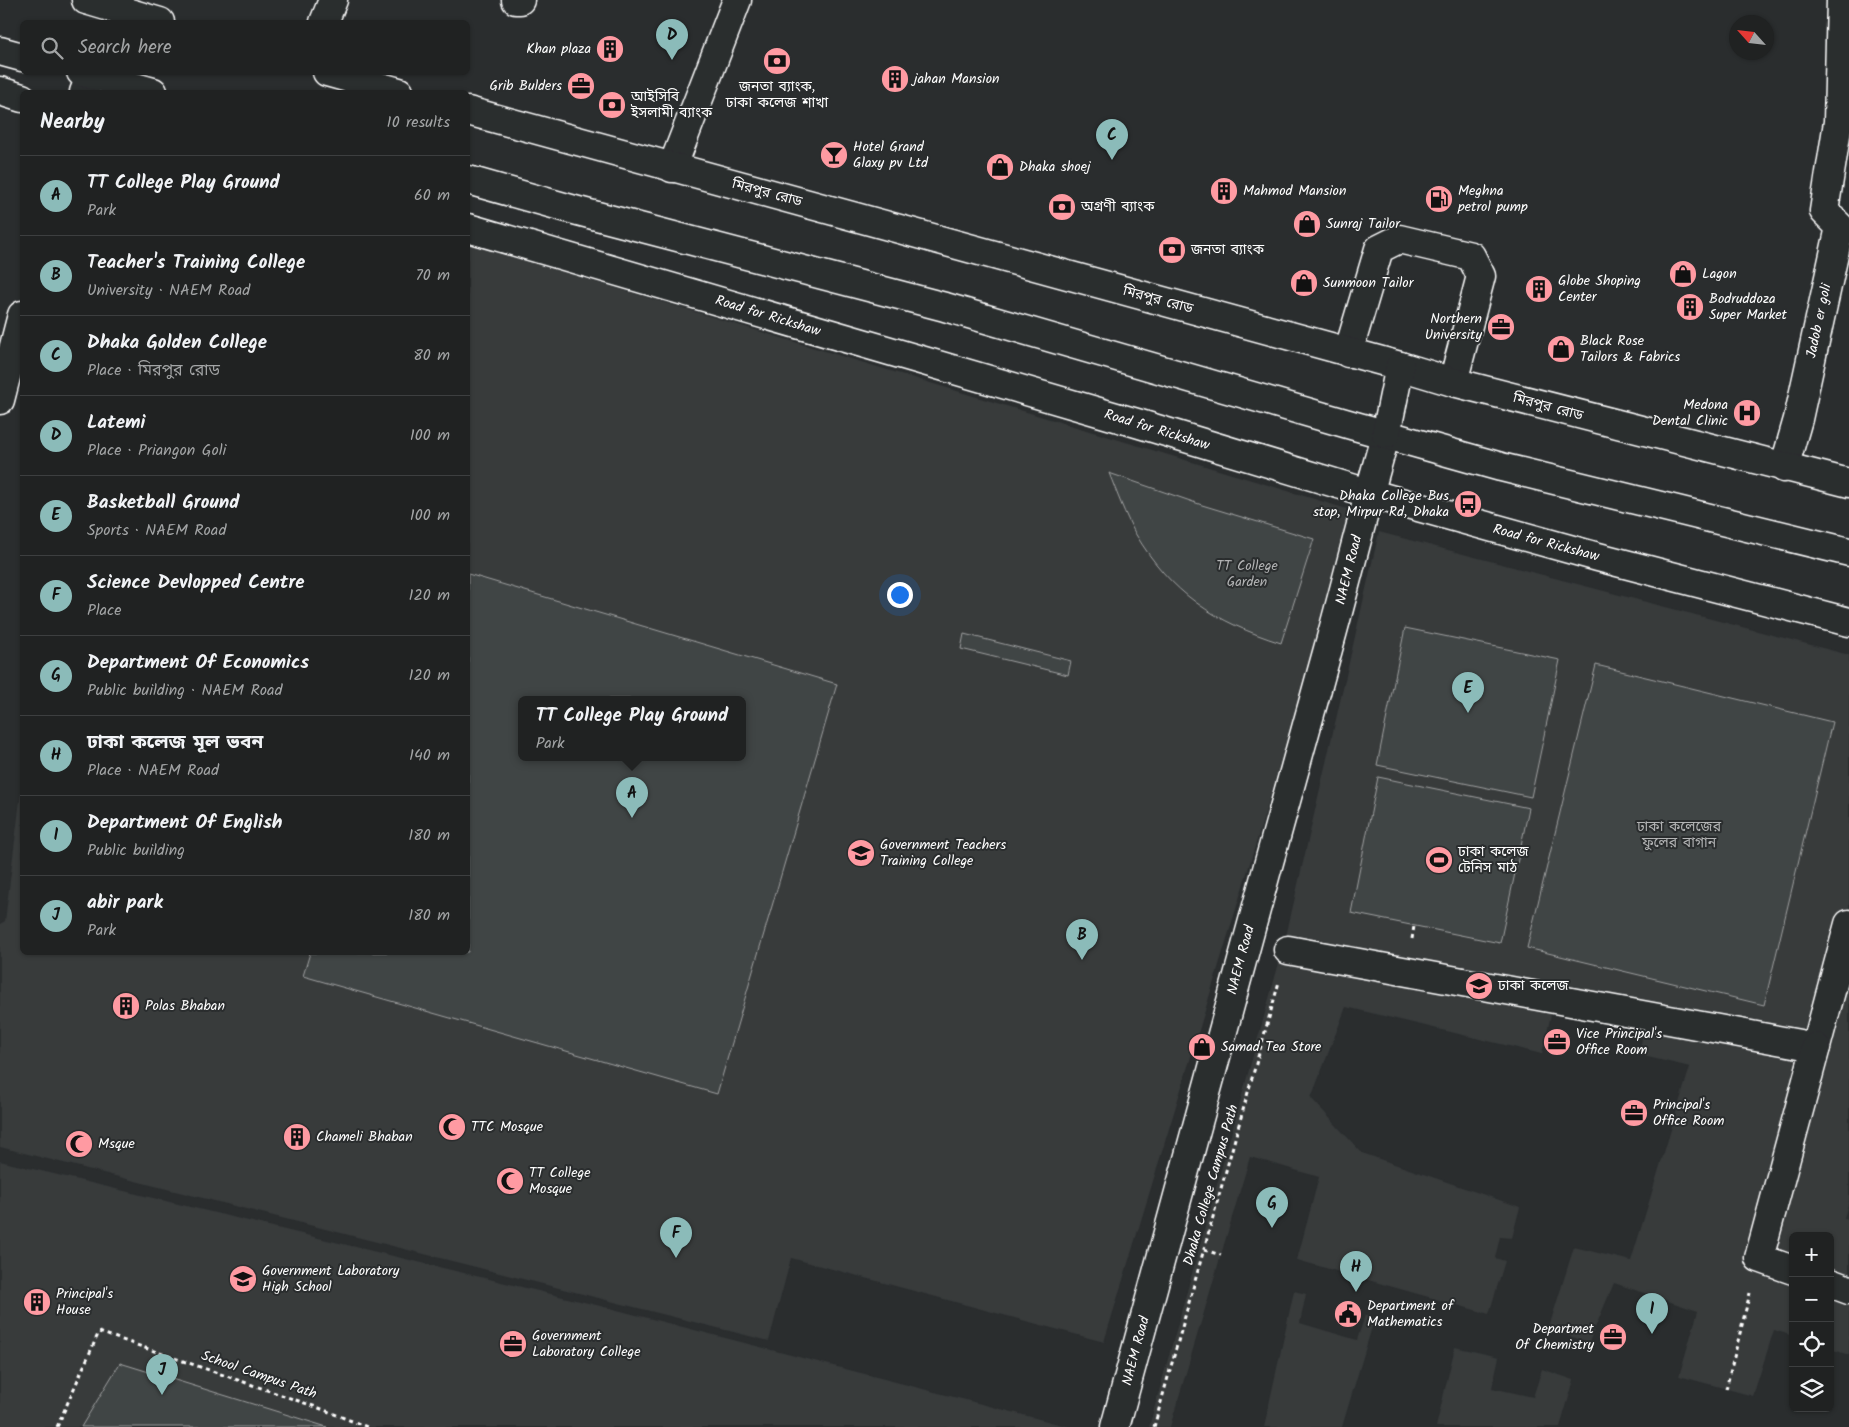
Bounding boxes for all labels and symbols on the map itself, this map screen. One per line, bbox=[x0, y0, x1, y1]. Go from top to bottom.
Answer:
north arrow bbox=[1729, 15, 1774, 60]
pin: D bbox=[656, 19, 688, 60]
building icon: Khan plaza bbox=[595, 34, 625, 64]
place label: Khan plaza bbox=[526, 38, 591, 60]
bank icon: জনতা ব্যাংক, ঢাকা কলেজ শাখা bbox=[762, 46, 792, 76]
building icon: jahan Mansion bbox=[880, 64, 910, 94]
place label: jahan Mansion bbox=[910, 68, 999, 90]
office icon: Grib Bulders bbox=[566, 71, 596, 101]
place label: Grib Bulders bbox=[490, 75, 562, 97]
place label: জনতা ব্যাংক, ঢাকা কলেজ শাখা bbox=[725, 76, 829, 114]
place label: আইসিবি ইসলামী ব্যাংক bbox=[630, 86, 713, 124]
bank icon: আইসিবি ইসলামী ব্যাংক bbox=[597, 90, 627, 120]
pin: C bbox=[1096, 119, 1128, 160]
place label: Hotel Grand Glaxy pv Ltd bbox=[853, 136, 929, 174]
bar icon: Hotel Grand Glaxy pv Ltd bbox=[819, 140, 849, 170]
shop icon: Dhaka shoej bbox=[985, 152, 1015, 182]
place label: Dhaka shoej bbox=[1019, 156, 1091, 178]
street label: মিরপুর রোড bbox=[729, 173, 805, 213]
building icon: Mahmod Mansion bbox=[1209, 176, 1239, 206]
place label: Mahmod Mansion bbox=[1243, 180, 1346, 202]
place label: Meghna petrol pump bbox=[1457, 180, 1528, 218]
fuel station icon: Meghna petrol pump bbox=[1424, 184, 1454, 214]
bank icon: অগ্রণী ব্যাংক bbox=[1047, 192, 1077, 222]
place label: অগ্রণী ব্যাংক bbox=[1080, 196, 1155, 218]
shop icon: Sunraj Tailor bbox=[1292, 209, 1322, 239]
place label: Sunraj Tailor bbox=[1326, 213, 1401, 235]
bank icon: জনতা ব্যাংক bbox=[1157, 235, 1187, 265]
place label: জনতা ব্যাংক bbox=[1190, 239, 1265, 261]
shop icon: Lagon bbox=[1668, 259, 1698, 289]
place label: Lagon bbox=[1702, 263, 1737, 285]
shop icon: Sunmoon Tailor bbox=[1289, 268, 1319, 298]
place label: Globe Shoping Center bbox=[1558, 270, 1641, 308]
place label: Sunmoon Tailor bbox=[1323, 272, 1415, 294]
building icon: Globe Shoping Center bbox=[1524, 274, 1554, 304]
street label: মিরপুর রোড bbox=[1120, 280, 1196, 320]
street label: Jadob er goli bbox=[1800, 281, 1838, 360]
place label: Bodruddoza Super Market bbox=[1709, 288, 1788, 326]
street label: Road for Rickshaw bbox=[713, 290, 824, 343]
building icon: Bodruddoza Super Market bbox=[1675, 292, 1705, 322]
place label: Northern University bbox=[1425, 308, 1482, 346]
office icon: Northern University bbox=[1486, 312, 1516, 342]
place label: Black Rose Tailors & Fabrics bbox=[1580, 330, 1680, 368]
shop icon: Black Rose Tailors & Fabrics bbox=[1546, 334, 1576, 364]
street label: মিরপুর রোড bbox=[1510, 387, 1586, 427]
place label: Medona Dental Clinic bbox=[1652, 394, 1728, 432]
hospital icon: Medona Dental Clinic bbox=[1732, 398, 1762, 428]
street label: Road for Rickshaw bbox=[1102, 404, 1213, 457]
place label: Dhaka College Bus stop, Mirpur Rd, Dhaka bbox=[1313, 485, 1449, 523]
bus stop icon: Dhaka College Bus stop, Mirpur Rd, Dhaka bbox=[1453, 489, 1483, 519]
street label: Road for Rickshaw bbox=[1490, 518, 1602, 568]
street label: NAEM Road bbox=[1330, 532, 1368, 607]
park label: TT College Garden bbox=[1216, 555, 1278, 593]
your location bbox=[887, 582, 913, 608]
pin: E bbox=[1452, 672, 1484, 713]
pin: A bbox=[616, 777, 648, 818]
park label: ঢাকা কলেজের ফুলের বাগান bbox=[1636, 816, 1722, 854]
place label: Government Teachers Training College bbox=[880, 834, 1006, 872]
school or university icon: Government Teachers Training College bbox=[846, 838, 876, 868]
place label: ঢাকা কলেজ টেনিস মাঠ bbox=[1457, 841, 1530, 879]
sports icon: ঢাকা কলেজ টেনিস মাঠ bbox=[1424, 845, 1454, 875]
pin: B bbox=[1066, 919, 1098, 960]
street label: NAEM Road bbox=[1221, 922, 1261, 997]
school or university icon: ঢাকা কলেজ bbox=[1464, 971, 1494, 1001]
place label: ঢাকা কলেজ bbox=[1497, 975, 1570, 997]
building icon: Polas Bhaban bbox=[111, 991, 141, 1021]
place label: Polas Bhaban bbox=[145, 995, 225, 1017]
place label: Vice Principal's Office Room bbox=[1576, 1023, 1662, 1061]
office icon: Vice Principal's Office Room bbox=[1542, 1027, 1572, 1057]
shop icon: Samad Tea Store bbox=[1187, 1032, 1217, 1062]
place label: Samad Tea Store bbox=[1221, 1036, 1322, 1058]
place label: Principal's Office Room bbox=[1653, 1094, 1724, 1132]
office icon: Principal's Office Room bbox=[1619, 1098, 1649, 1128]
street label: Dhaka College Campus Path bbox=[1177, 1102, 1245, 1268]
mosque icon: TTC Mosque bbox=[437, 1112, 467, 1142]
place label: TTC Mosque bbox=[471, 1116, 544, 1138]
building icon: Chameli Bhaban bbox=[282, 1122, 312, 1152]
place label: Chameli Bhaban bbox=[316, 1126, 413, 1148]
mosque icon: Msque bbox=[64, 1129, 94, 1159]
place label: Msque bbox=[98, 1133, 135, 1155]
place label: TT College Mosque bbox=[529, 1162, 591, 1200]
mosque icon: TT College Mosque bbox=[495, 1166, 525, 1196]
pin: G bbox=[1256, 1187, 1288, 1228]
pin: F bbox=[660, 1217, 692, 1258]
pin: H bbox=[1340, 1251, 1372, 1292]
place label: Government Laboratory High School bbox=[262, 1260, 400, 1298]
school or university icon: Government Laboratory High School bbox=[228, 1264, 258, 1294]
place label: Principal's House bbox=[56, 1283, 113, 1321]
building icon: Principal's House bbox=[22, 1287, 52, 1317]
pin: I bbox=[1636, 1293, 1668, 1334]
place label: Department of Mathematics bbox=[1367, 1295, 1455, 1333]
public building icon: Department of Mathematics bbox=[1333, 1299, 1363, 1329]
street label: NAEM Road bbox=[1116, 1313, 1156, 1388]
place label: Departmet Of Chemistry bbox=[1515, 1318, 1595, 1356]
office icon: Departmet Of Chemistry bbox=[1598, 1322, 1628, 1352]
place label: Government Laboratory College bbox=[532, 1325, 641, 1363]
office icon: Government Laboratory College bbox=[498, 1329, 528, 1359]
street label: School Campus Path bbox=[198, 1345, 320, 1405]
pin: J bbox=[146, 1354, 178, 1395]

